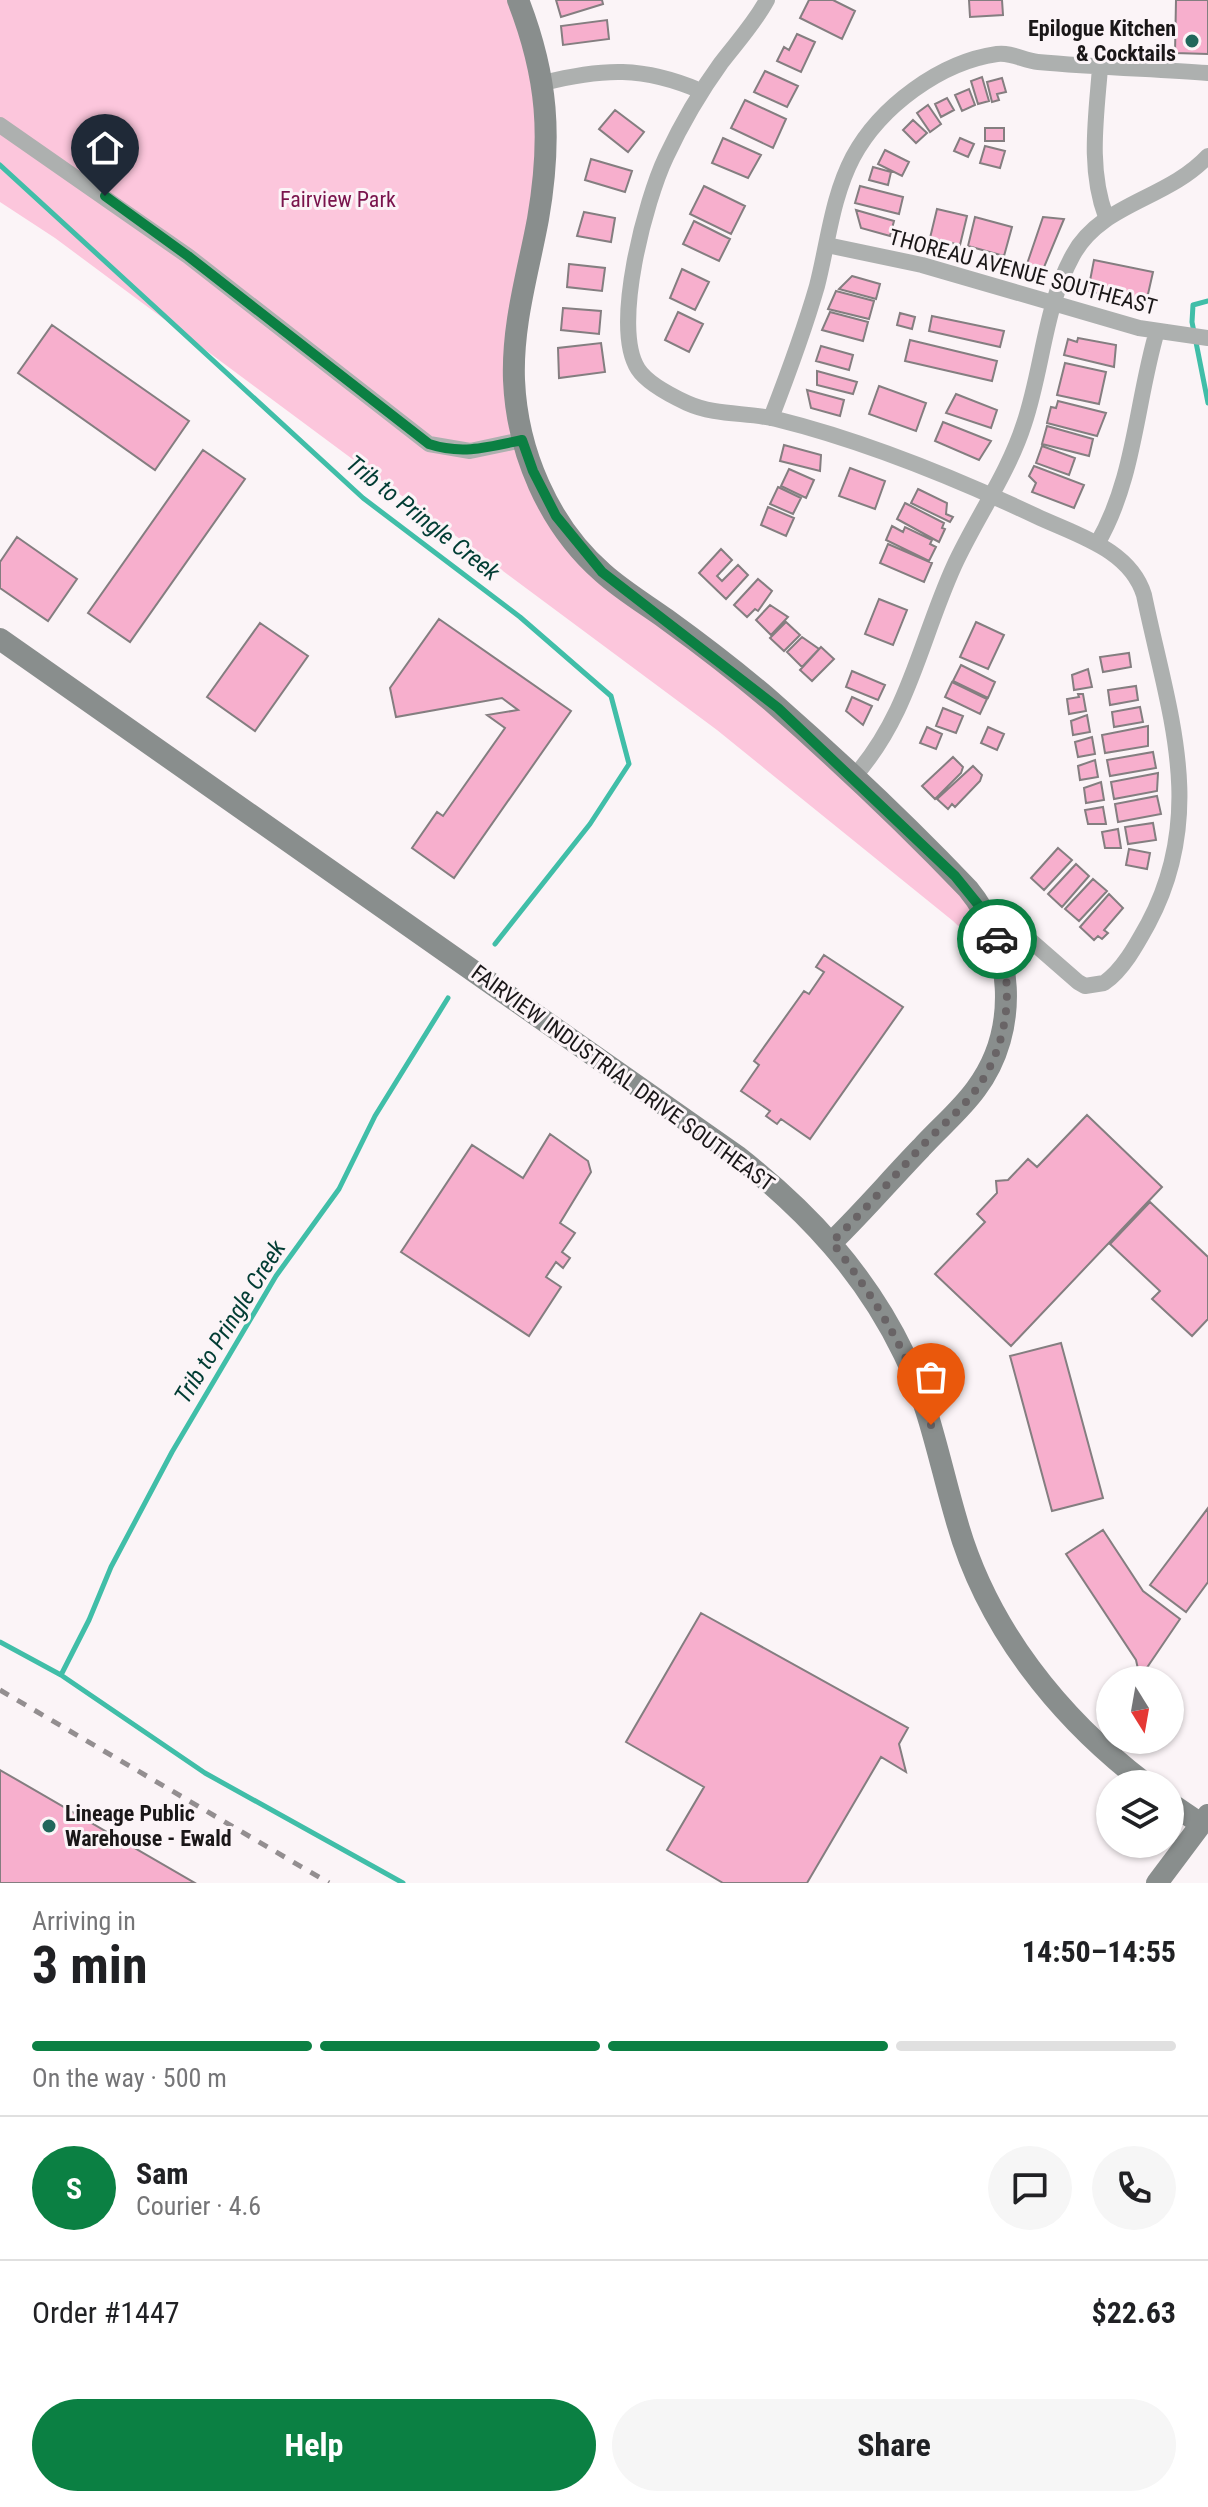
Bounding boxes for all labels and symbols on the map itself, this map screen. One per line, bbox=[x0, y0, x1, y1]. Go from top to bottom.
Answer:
place label: Epilogue Kitchen & Cocktails bbox=[1028, 16, 1176, 66]
marker: Epilogue Kitchen & Cocktails bbox=[1183, 32, 1201, 50]
pin bbox=[71, 114, 139, 196]
park label: Fairview Park bbox=[280, 187, 396, 212]
street label: THOREAU AVENUE SOUTHEAST bbox=[886, 224, 1160, 320]
water label: Trib to Pringle Creek bbox=[341, 450, 506, 587]
courier bbox=[957, 899, 1037, 979]
street label: FAIRVIEW INDUSTRIAL DRIVE SOUTHEAST bbox=[467, 960, 779, 1196]
water label: Trib to Pringle Creek bbox=[169, 1235, 292, 1409]
pin bbox=[897, 1343, 965, 1425]
north arrow bbox=[1096, 1666, 1184, 1754]
place label: Lineage Public Warehouse - Ewald bbox=[65, 1801, 232, 1851]
marker: Lineage Public Warehouse - Ewald bbox=[40, 1817, 58, 1835]

